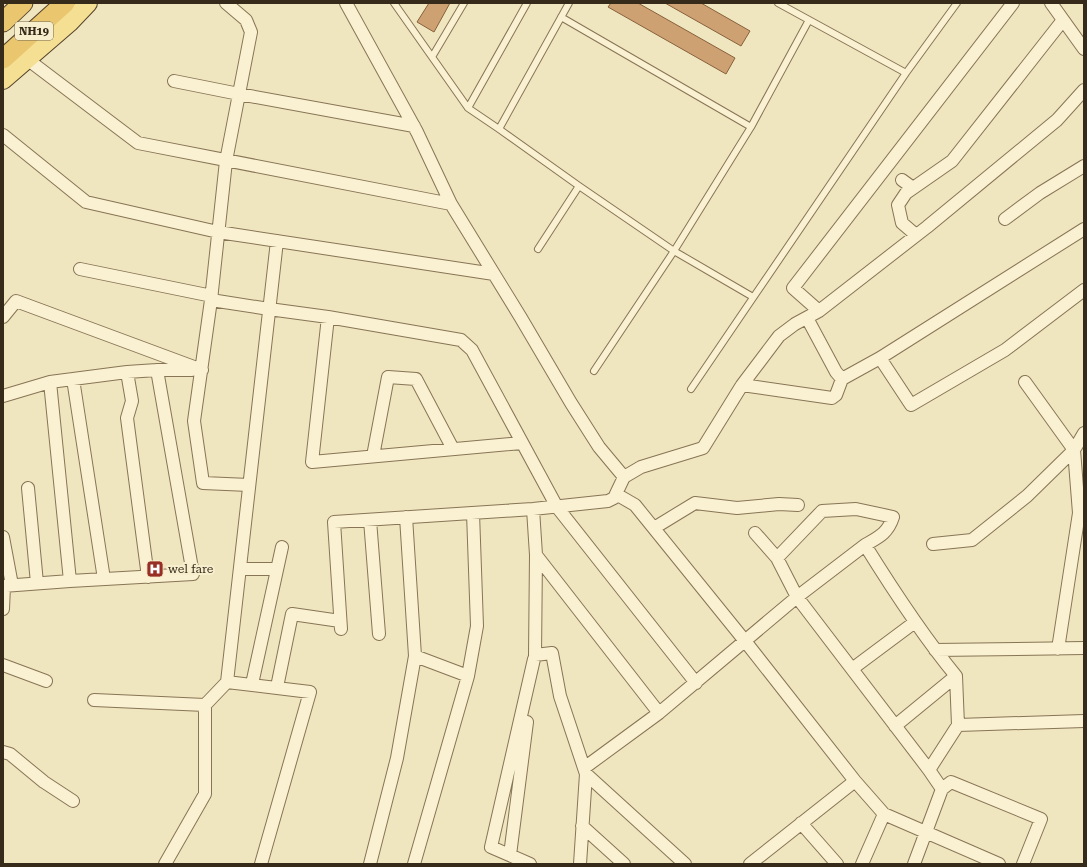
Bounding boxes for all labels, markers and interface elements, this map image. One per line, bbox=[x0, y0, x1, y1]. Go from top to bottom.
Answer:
road number: NH19 bbox=[15, 22, 53, 40]
hospital icon: wel fare bbox=[145, 559, 165, 579]
place label: wel fare bbox=[168, 562, 214, 576]

